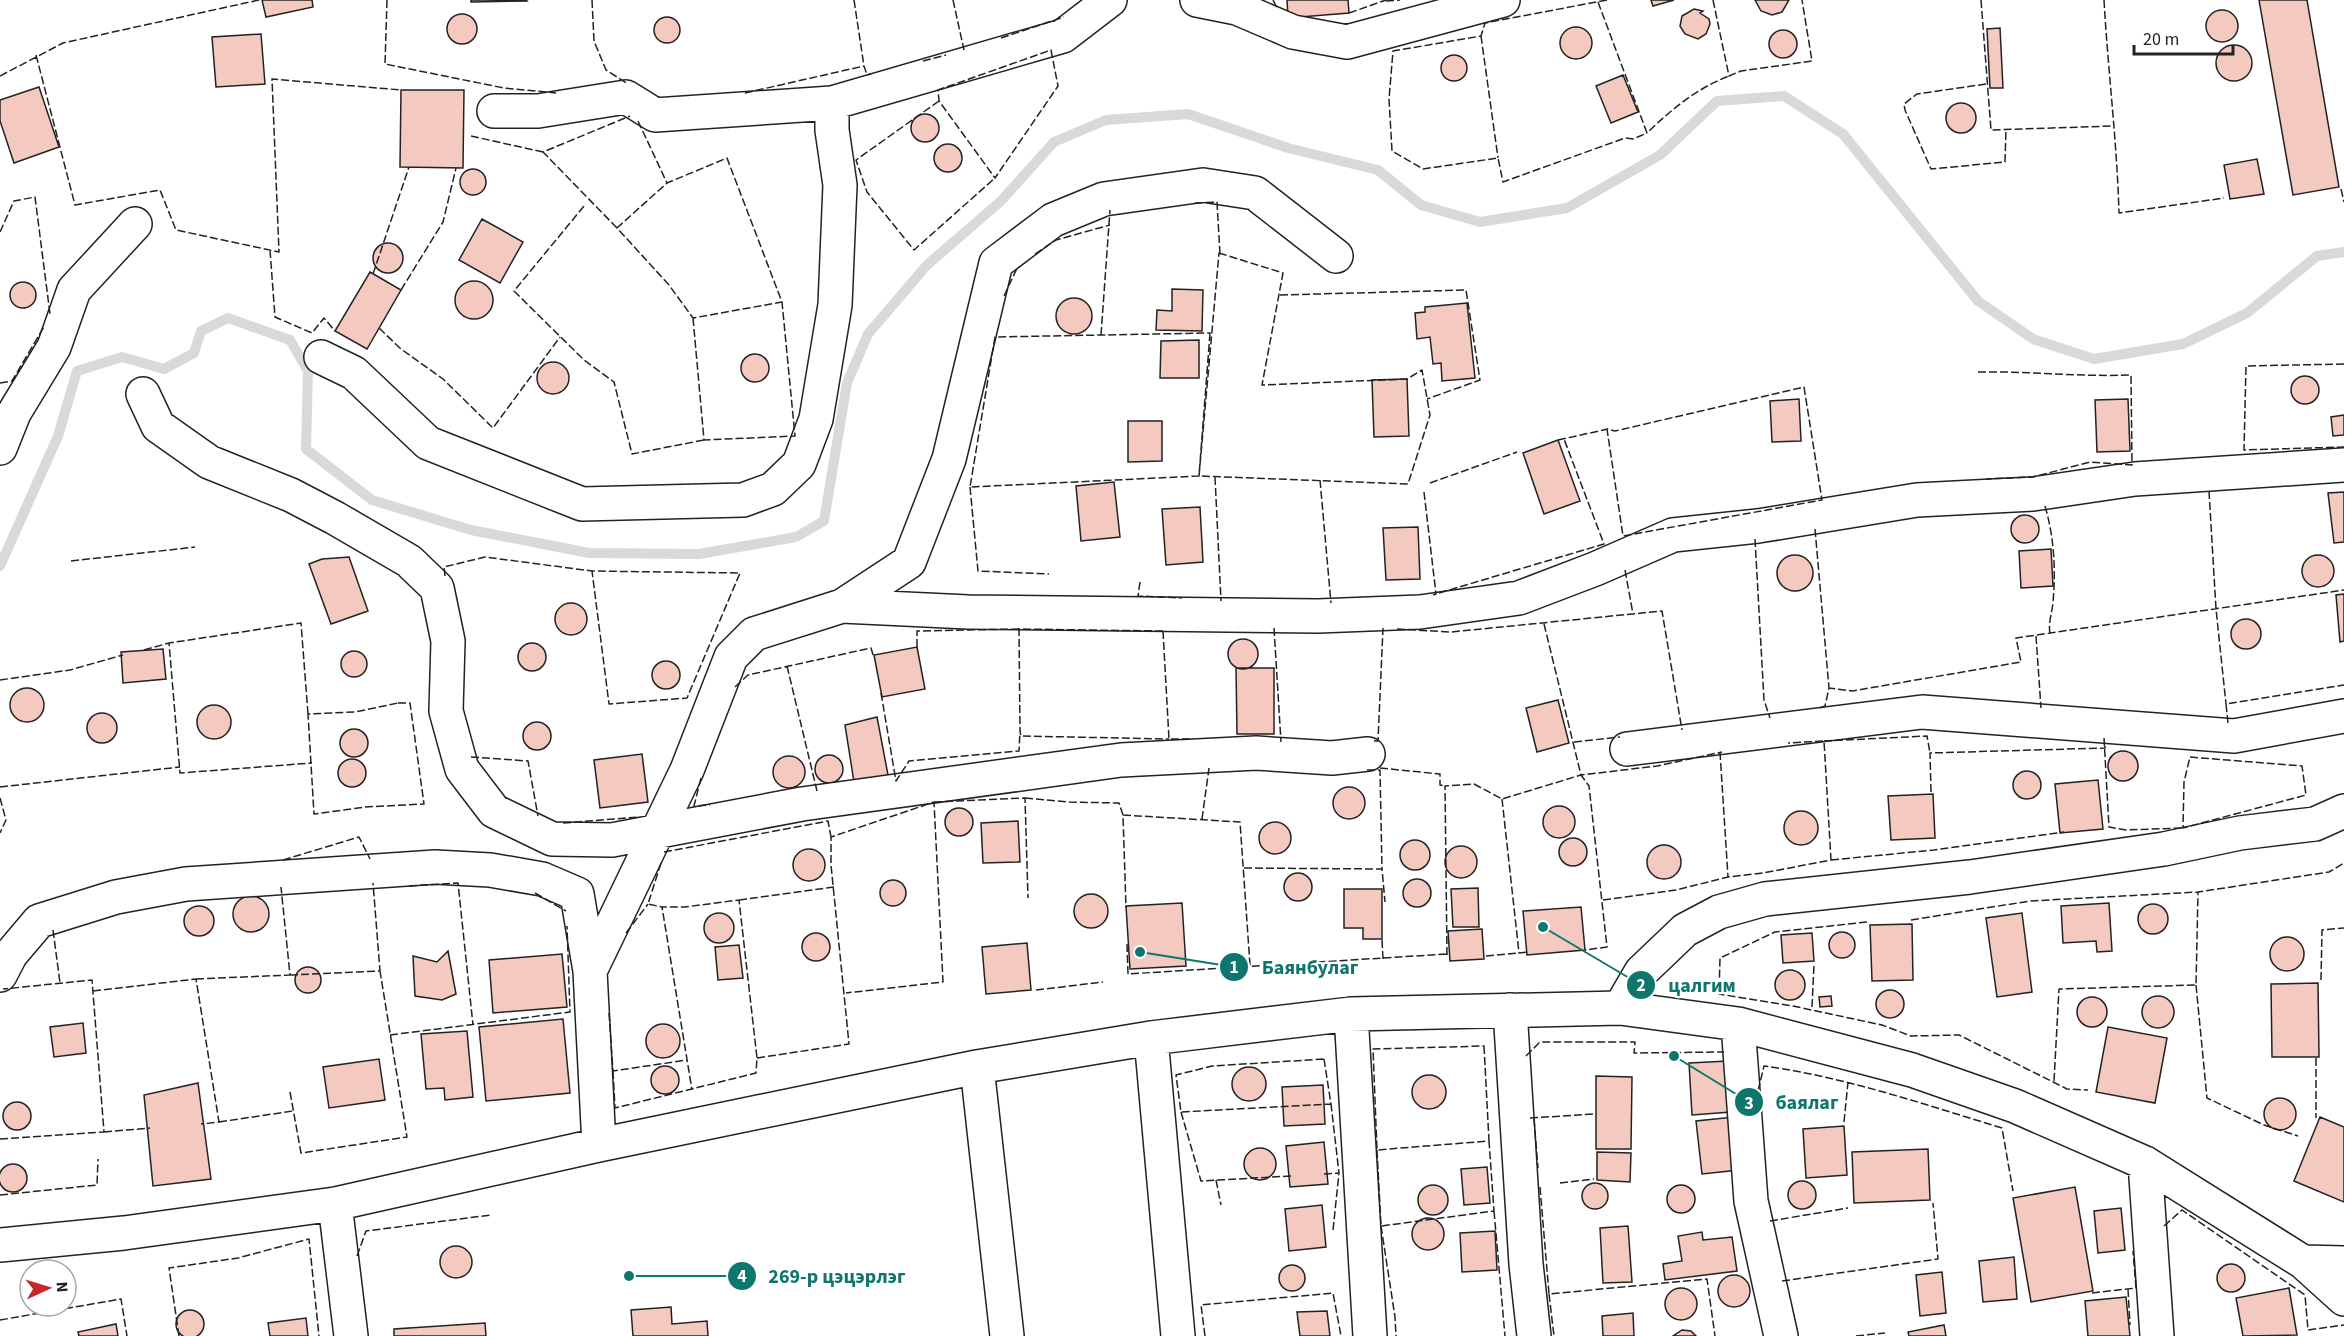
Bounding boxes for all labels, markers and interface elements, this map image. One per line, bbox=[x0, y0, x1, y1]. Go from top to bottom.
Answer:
scale bar bbox=[2134, 18, 2233, 56]
text: 20 m bbox=[2143, 27, 2179, 52]
callout: Баянбулаг bbox=[1219, 948, 1370, 986]
text: Баянбулаг bbox=[1262, 954, 1359, 982]
text: 1 bbox=[1229, 955, 1239, 980]
callout: цалгим bbox=[1626, 966, 1748, 1004]
text: цалгим bbox=[1668, 972, 1736, 1000]
text: 2 bbox=[1636, 973, 1646, 998]
callout: баялаг bbox=[1734, 1083, 1851, 1121]
text: баялаг bbox=[1775, 1089, 1839, 1117]
text: 3 bbox=[1744, 1091, 1754, 1116]
callout: 269-р цэцэрлэг bbox=[727, 1257, 918, 1295]
north arrow bbox=[18, 1258, 78, 1318]
text: 269-р цэцэрлэг bbox=[768, 1263, 906, 1291]
text: 4 bbox=[737, 1264, 747, 1289]
text: N bbox=[51, 1281, 73, 1293]

